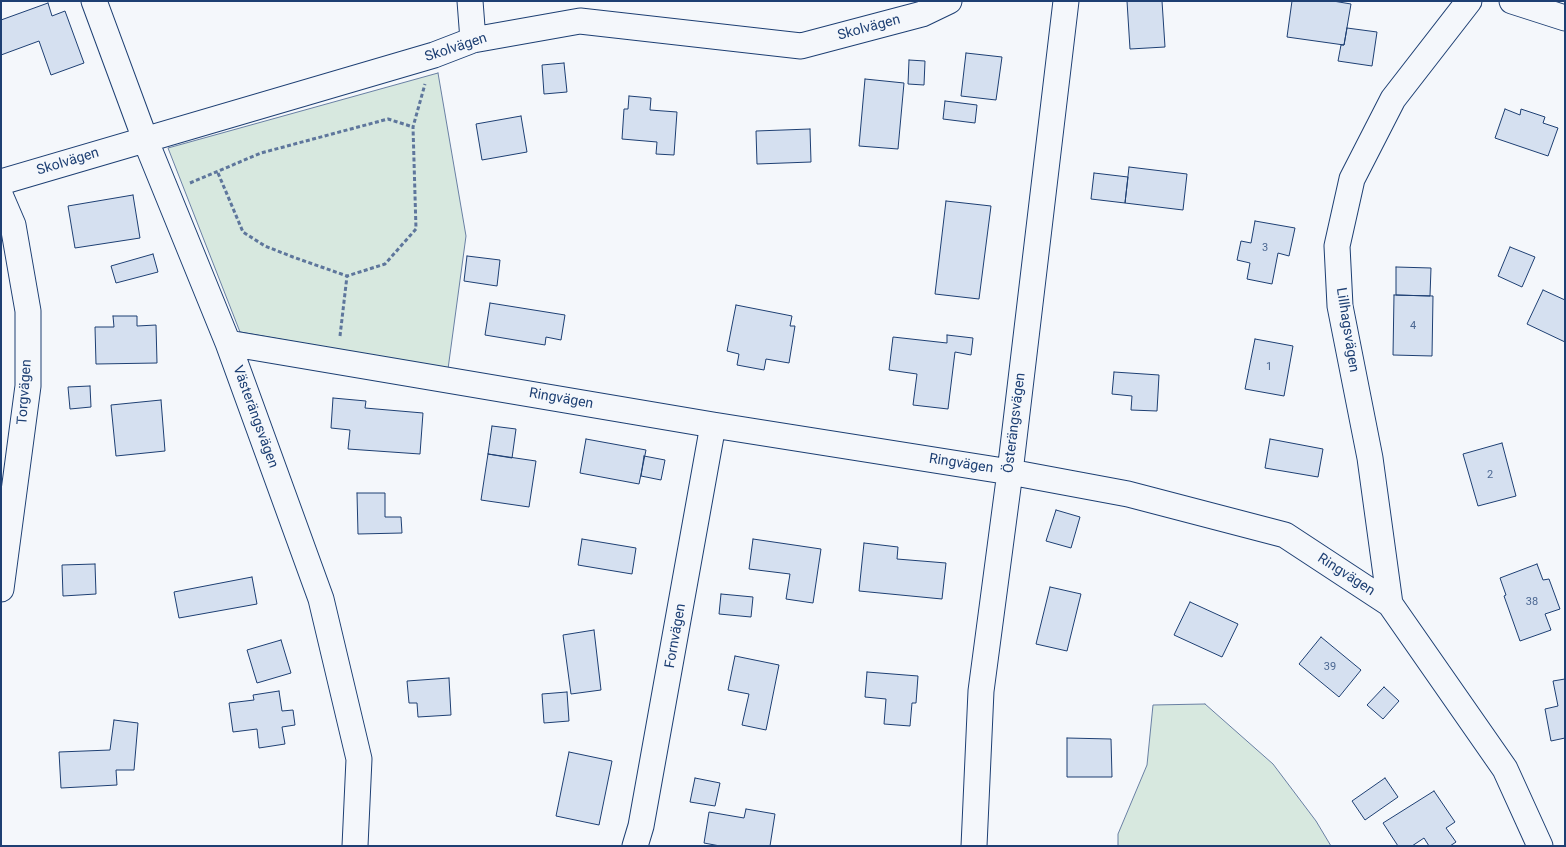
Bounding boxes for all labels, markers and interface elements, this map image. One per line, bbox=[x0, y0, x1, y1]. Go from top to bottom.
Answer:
street label: Skolvägen bbox=[836, 12, 902, 44]
street label: Skolvägen bbox=[423, 30, 489, 66]
street label: Skolvägen bbox=[35, 145, 101, 179]
house number: 3 bbox=[1262, 241, 1268, 255]
street label: Lillhagsvägen bbox=[1332, 286, 1362, 374]
house number: 4 bbox=[1410, 319, 1416, 333]
street label: Torgvägen bbox=[14, 359, 36, 425]
house number: 1 bbox=[1266, 360, 1272, 374]
street label: Västerängsvägen bbox=[229, 364, 281, 470]
street label: Österängsvägen bbox=[1001, 372, 1029, 474]
street label: Ringvägen bbox=[528, 385, 594, 413]
street label: Ringvägen bbox=[928, 451, 994, 477]
house number: 2 bbox=[1487, 468, 1493, 482]
street label: Ringvägen bbox=[1314, 550, 1378, 600]
house number: 38 bbox=[1526, 595, 1538, 609]
street label: Fornvägen bbox=[662, 602, 690, 670]
house number: 39 bbox=[1324, 660, 1336, 674]

